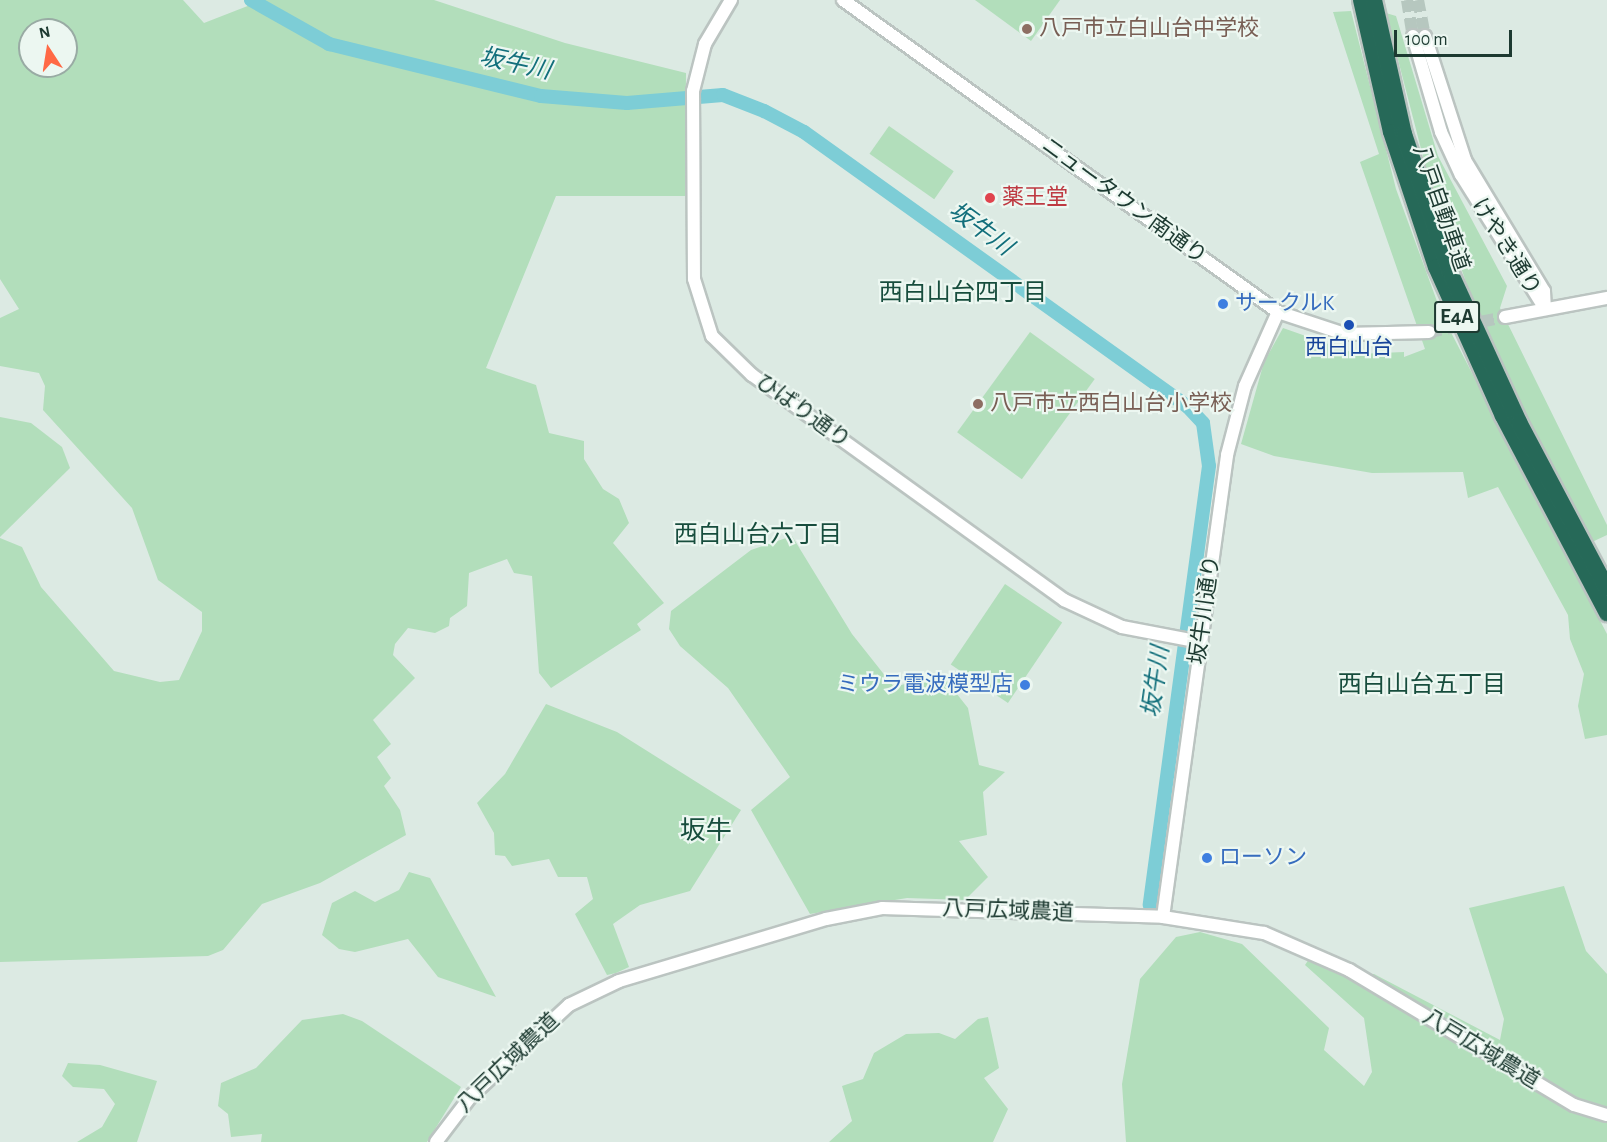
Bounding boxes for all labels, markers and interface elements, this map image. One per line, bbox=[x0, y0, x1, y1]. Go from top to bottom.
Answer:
place label: 八戸市立白山台中学校 bbox=[1039, 16, 1259, 42]
north arrow bbox=[18, 18, 78, 78]
scale bar bbox=[1397, 18, 1516, 56]
marker: 八戸市立白山台中学校 bbox=[1020, 22, 1034, 36]
text: N bbox=[38, 23, 52, 41]
text: 100 m bbox=[1405, 31, 1448, 49]
water label: 坂牛川 bbox=[477, 43, 553, 87]
street label: ニュータウン南通り bbox=[1036, 132, 1212, 270]
street label: 八戸自動車道 bbox=[1407, 141, 1475, 275]
place label: 薬王堂 bbox=[1002, 185, 1068, 211]
marker: 薬王堂 bbox=[983, 191, 997, 205]
street label: けやき通り bbox=[1466, 193, 1546, 301]
water label: 坂牛川 bbox=[942, 197, 1018, 263]
district label: 西白山台四丁目 bbox=[879, 280, 1047, 308]
place label: サークルK bbox=[1235, 291, 1335, 317]
marker: サークルK bbox=[1216, 297, 1230, 311]
road number: E4A bbox=[1433, 299, 1481, 335]
marker: 西白山台 bbox=[1342, 318, 1356, 332]
place label: 西白山台 bbox=[1305, 335, 1393, 361]
street label: ひばり通り bbox=[751, 368, 855, 454]
place label: 八戸市立西白山台小学校 bbox=[990, 391, 1232, 417]
marker: 八戸市立西白山台小学校 bbox=[971, 397, 985, 411]
district label: 西白山台六丁目 bbox=[674, 522, 842, 550]
street label: 坂牛川通り bbox=[1184, 554, 1226, 666]
water label: 坂牛川 bbox=[1138, 644, 1176, 720]
place label: ミウラ電波模型店 bbox=[837, 672, 1013, 698]
district label: 西白山台五丁目 bbox=[1338, 672, 1506, 700]
marker: ミウラ電波模型店 bbox=[1018, 678, 1032, 692]
district label: 坂牛 bbox=[680, 816, 732, 848]
place label: ローソン bbox=[1219, 845, 1307, 871]
marker: ローソン bbox=[1200, 851, 1214, 865]
street label: 八戸広域農道 bbox=[942, 896, 1074, 926]
street label: 八戸広域農道 bbox=[1418, 1004, 1544, 1094]
street label: 八戸広域農道 bbox=[451, 1008, 565, 1118]

